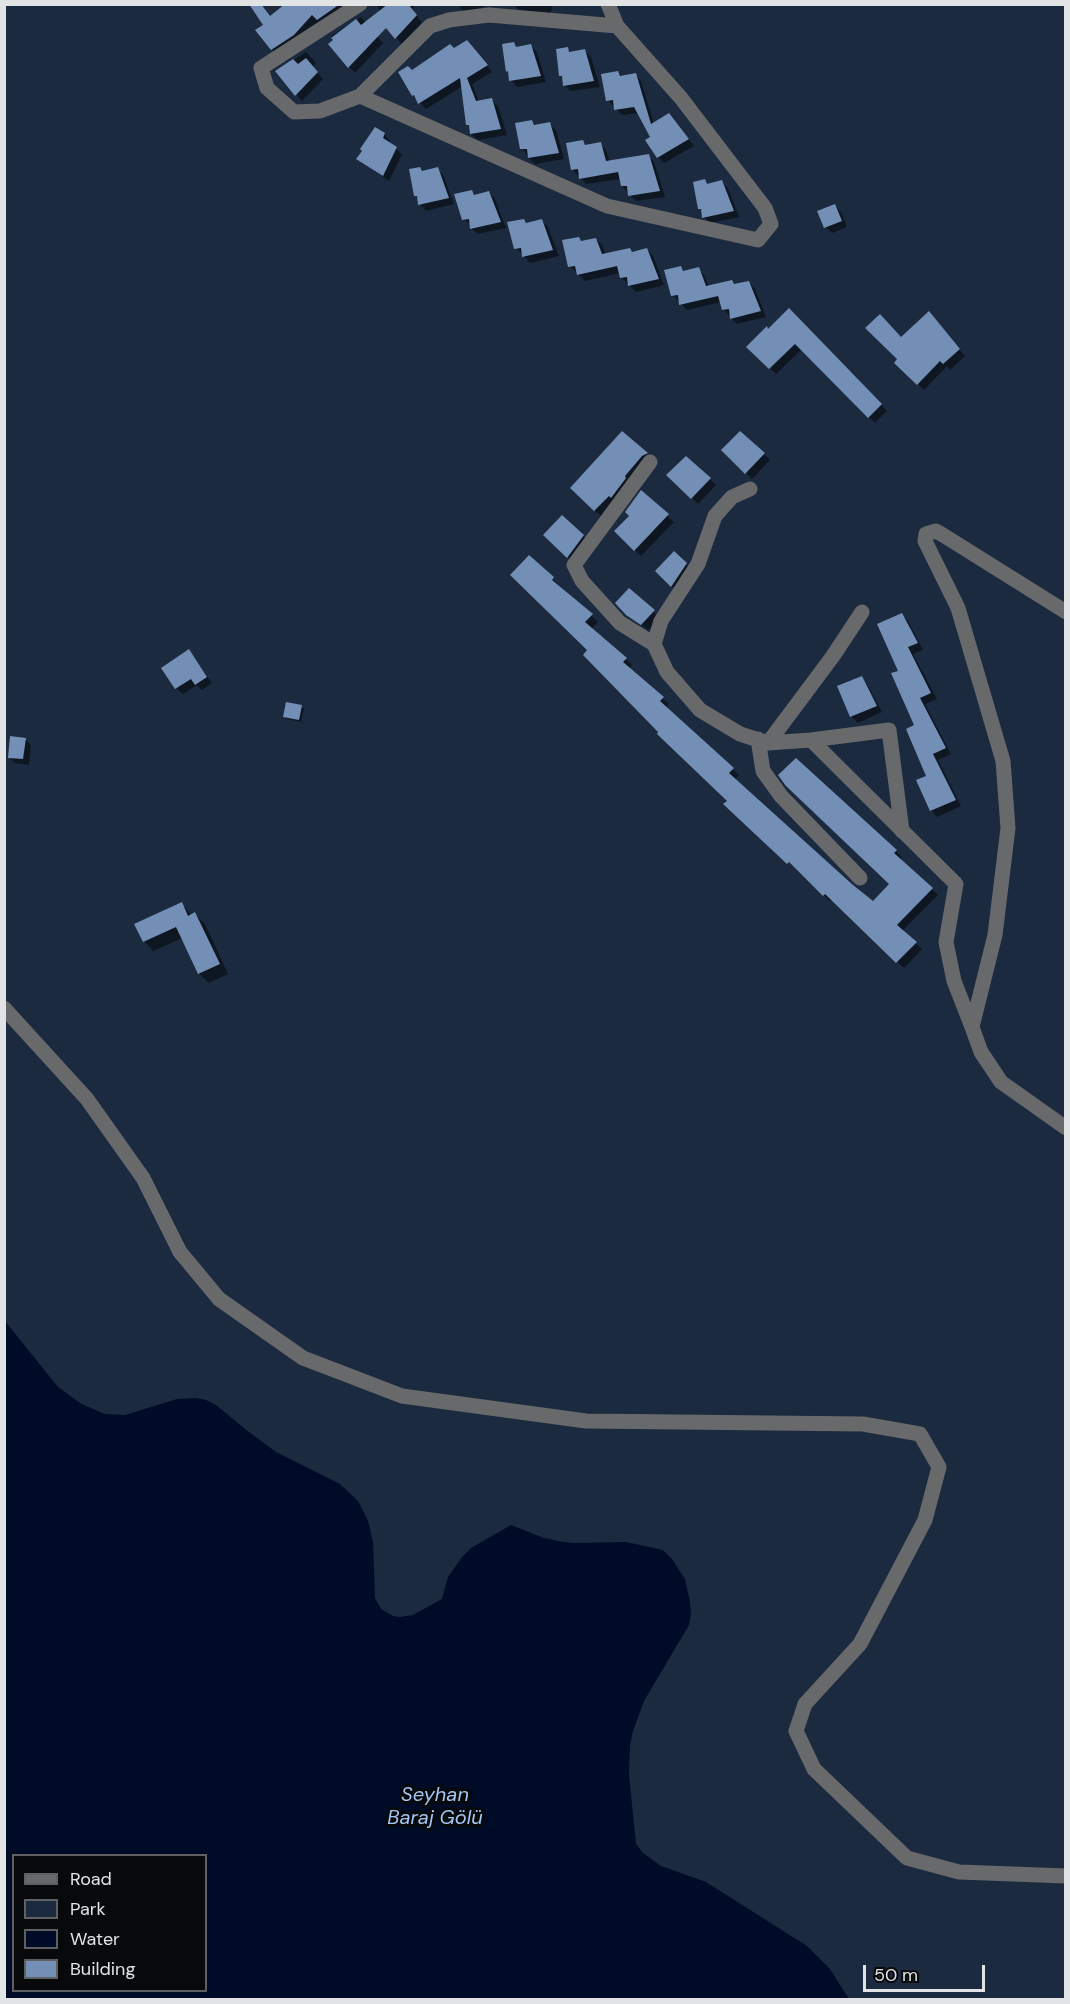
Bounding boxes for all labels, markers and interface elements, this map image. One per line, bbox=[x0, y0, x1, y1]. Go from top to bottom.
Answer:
water label: Seyhan Baraj Gölü bbox=[387, 1784, 483, 1831]
legend bbox=[12, 1854, 207, 1992]
text: Road bbox=[70, 1867, 112, 1891]
text: Park bbox=[70, 1897, 106, 1921]
text: Water bbox=[70, 1927, 120, 1951]
scale bar bbox=[866, 1953, 988, 1991]
text: Building bbox=[70, 1957, 135, 1981]
text: 50 m bbox=[874, 1963, 918, 1987]

